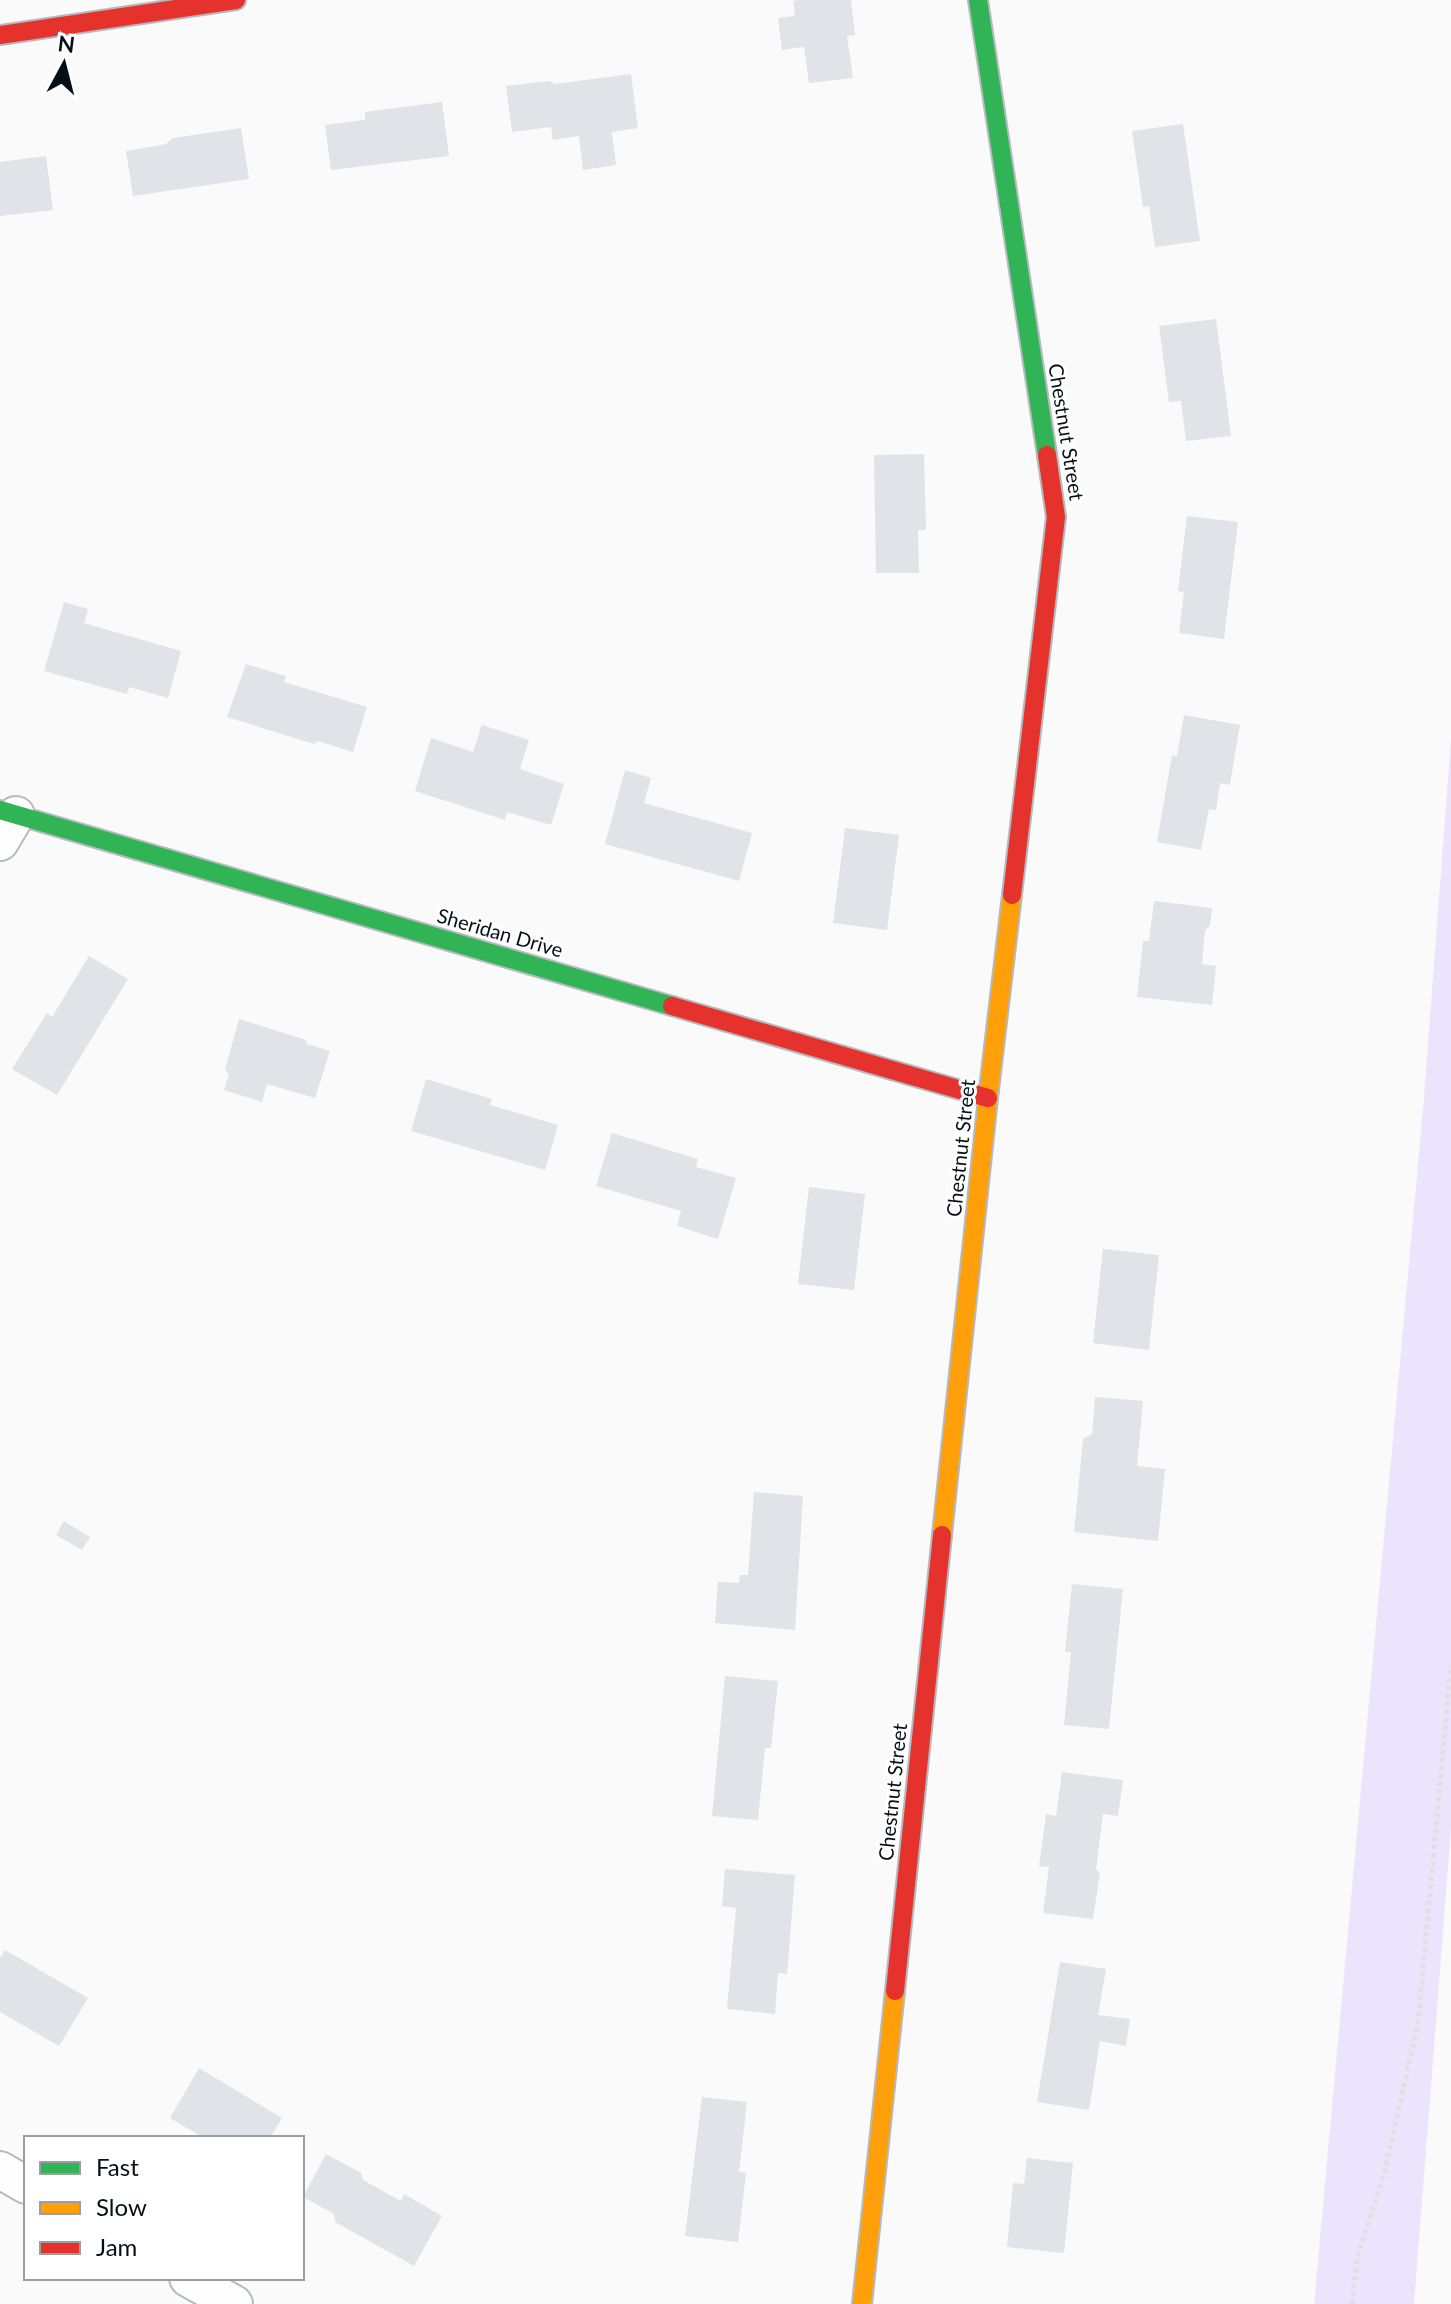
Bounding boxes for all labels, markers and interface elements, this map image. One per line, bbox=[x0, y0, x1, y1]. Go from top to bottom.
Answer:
north arrow bbox=[24, 24, 104, 104]
text: N bbox=[56, 29, 77, 58]
street label: Chestnut Street bbox=[1044, 362, 1090, 502]
street label: Sheridan Drive bbox=[435, 903, 566, 961]
street label: Chestnut Street bbox=[941, 1078, 979, 1218]
street label: Chestnut Street bbox=[873, 1722, 911, 1862]
legend bbox=[24, 2136, 304, 2280]
text: Fast bbox=[96, 2152, 139, 2181]
text: Slow bbox=[96, 2192, 147, 2221]
text: Jam bbox=[96, 2232, 137, 2261]

